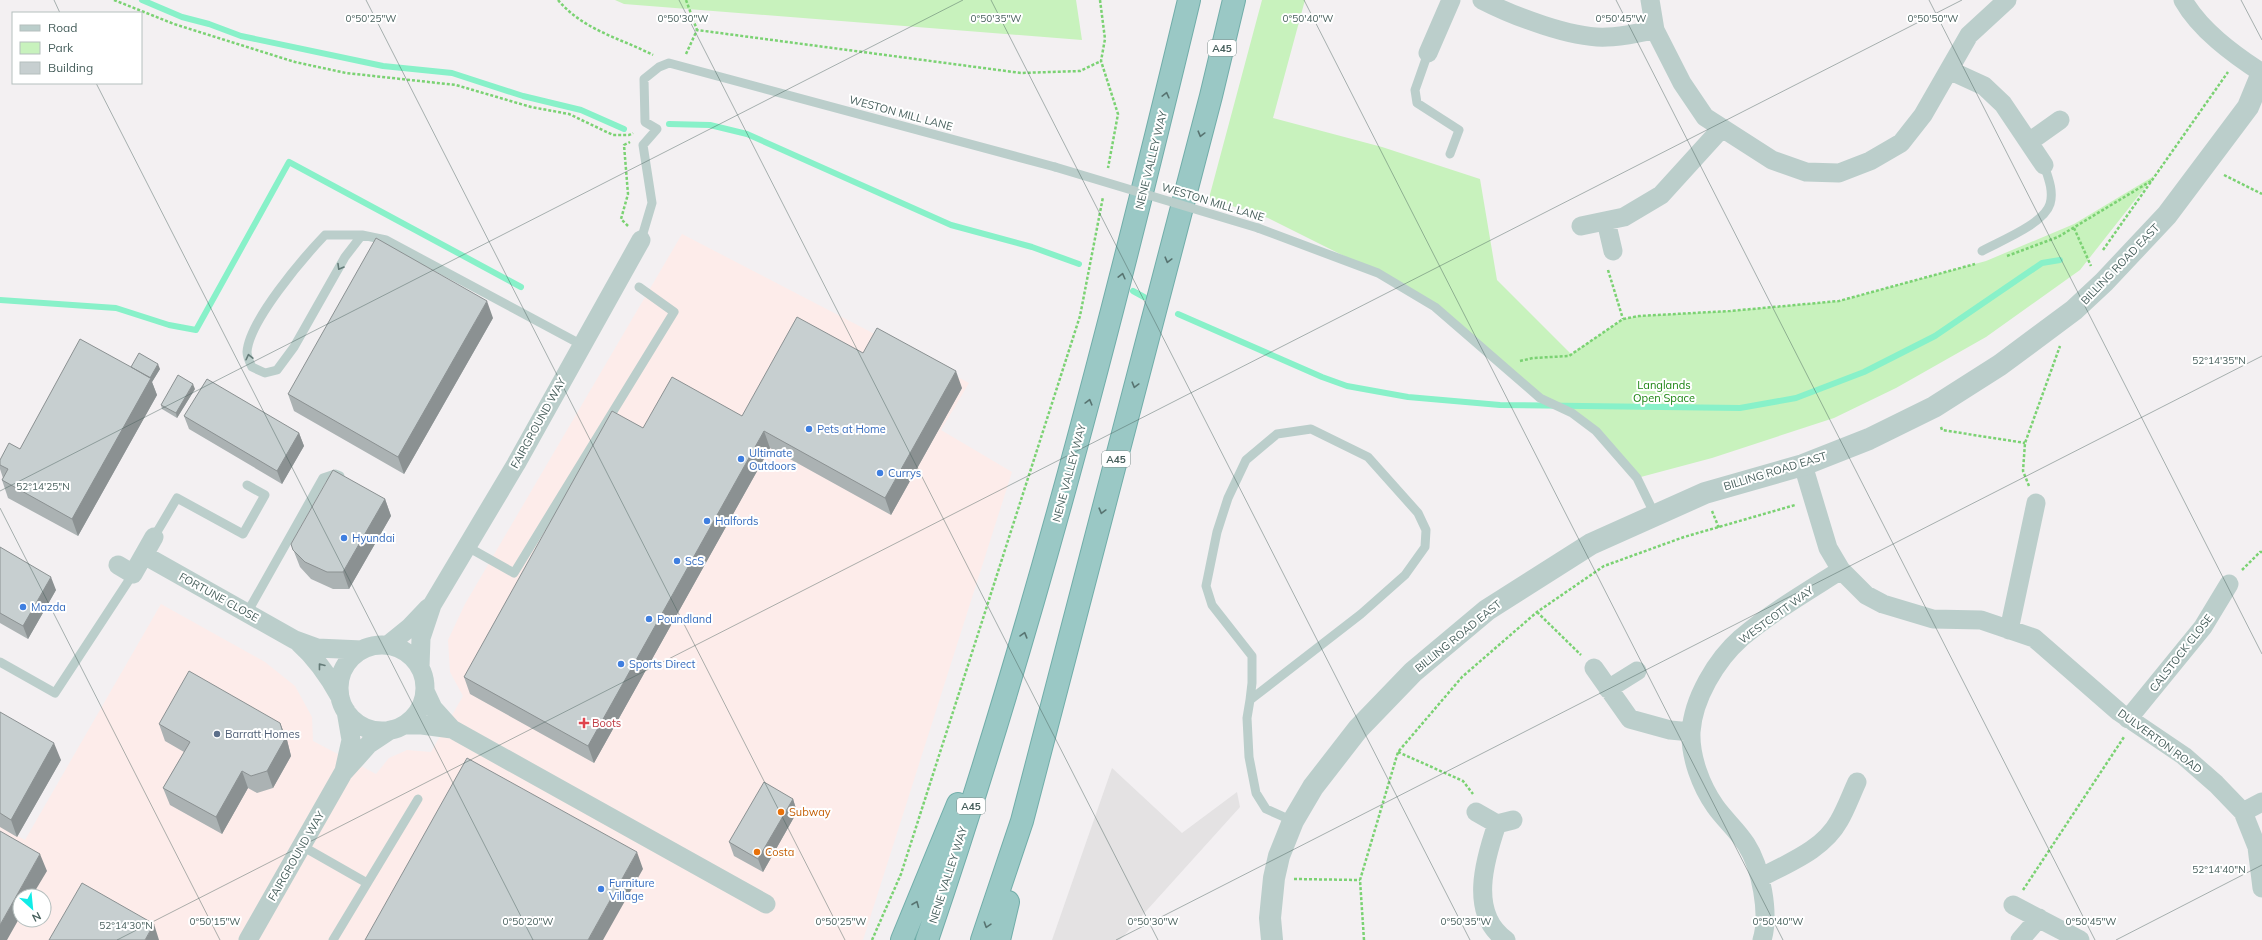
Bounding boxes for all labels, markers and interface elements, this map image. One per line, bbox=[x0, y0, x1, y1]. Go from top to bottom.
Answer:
legend bbox=[12, 12, 142, 84]
text: 0°50'25"W bbox=[346, 12, 396, 25]
text: 0°50'30"W bbox=[658, 12, 708, 25]
text: 0°50'35"W bbox=[971, 12, 1021, 25]
text: 0°50'40"W bbox=[1283, 12, 1333, 25]
text: 0°50'45"W bbox=[1596, 12, 1646, 25]
text: 0°50'50"W bbox=[1908, 12, 1958, 25]
text: Road bbox=[48, 20, 77, 35]
text: Park bbox=[48, 40, 74, 55]
road number: A45 bbox=[1208, 40, 1236, 56]
text: Building bbox=[48, 60, 93, 75]
street label: WESTON MILL LANE bbox=[848, 92, 954, 134]
one-way arrow bbox=[1162, 92, 1170, 99]
street label: NENE VALLEY WAY bbox=[1132, 109, 1170, 211]
one-way arrow bbox=[1197, 130, 1206, 137]
street label: WESTON MILL LANE bbox=[1160, 180, 1266, 224]
street label: BILLING ROAD EAST bbox=[2078, 220, 2162, 307]
one-way arrow bbox=[1164, 256, 1173, 263]
one-way arrow bbox=[337, 263, 344, 270]
one-way arrow bbox=[1118, 273, 1126, 279]
one-way arrow bbox=[246, 354, 254, 361]
text: 52°14'35"N bbox=[2192, 354, 2246, 367]
street label: FAIRGROUND WAY bbox=[507, 375, 569, 471]
park label: Langlands Open Space bbox=[1633, 378, 1695, 405]
one-way arrow bbox=[1131, 382, 1140, 389]
one-way arrow bbox=[1084, 398, 1093, 405]
place label: Pets at Home bbox=[817, 422, 886, 436]
street label: NENE VALLEY WAY bbox=[1049, 422, 1089, 524]
marker: Pets at Home bbox=[804, 424, 814, 434]
place label: Ultimate Outdoors bbox=[749, 446, 796, 473]
street label: BILLING ROAD EAST bbox=[1722, 449, 1829, 493]
road number: A45 bbox=[1102, 451, 1130, 467]
marker: Ultimate Outdoors bbox=[736, 454, 746, 464]
place label: Currys bbox=[888, 466, 921, 480]
marker: Currys bbox=[875, 468, 885, 478]
text: 52°14'25"N bbox=[16, 480, 70, 493]
one-way arrow bbox=[1099, 508, 1107, 514]
place label: Halfords bbox=[715, 514, 758, 528]
marker: Halfords bbox=[702, 516, 712, 526]
place label: Hyundai bbox=[352, 531, 395, 545]
marker: Hyundai bbox=[339, 533, 349, 543]
place label: ScS bbox=[685, 554, 704, 568]
marker: ScS bbox=[672, 556, 682, 566]
street label: FORTUNE CLOSE bbox=[177, 569, 261, 625]
street label: WESTCOTT WAY bbox=[1736, 583, 1816, 647]
street label: BILLING ROAD EAST bbox=[1412, 597, 1504, 675]
place label: Mazda bbox=[31, 600, 66, 614]
marker: Mazda bbox=[18, 602, 28, 612]
street label: CALSTOCK CLOSE bbox=[2146, 611, 2216, 695]
place label: Poundland bbox=[657, 612, 712, 626]
marker: Poundland bbox=[644, 614, 654, 624]
one-way arrow bbox=[1019, 632, 1028, 639]
place label: Sports Direct bbox=[629, 657, 695, 671]
marker: Sports Direct bbox=[616, 659, 626, 669]
one-way arrow bbox=[319, 663, 326, 670]
street label: DULVERTON ROAD bbox=[2115, 706, 2205, 776]
place label: Boots bbox=[592, 716, 621, 730]
marker: Boots bbox=[579, 718, 589, 728]
place label: Barratt Homes bbox=[225, 727, 300, 741]
marker: Barratt Homes bbox=[212, 729, 222, 739]
road number: A45 bbox=[957, 798, 985, 814]
place label: Subway bbox=[789, 805, 831, 819]
marker: Subway bbox=[776, 807, 786, 817]
street label: FAIRGROUND WAY bbox=[265, 808, 328, 903]
street label: NENE VALLEY WAY bbox=[926, 824, 970, 925]
place label: Costa bbox=[765, 845, 794, 859]
marker: Costa bbox=[752, 847, 762, 857]
text: 52°14'40"N bbox=[2192, 863, 2246, 876]
place label: Furniture Village bbox=[609, 876, 655, 903]
marker: Furniture Village bbox=[596, 884, 606, 894]
north arrow bbox=[12, 888, 52, 928]
one-way arrow bbox=[912, 900, 920, 907]
text: N bbox=[30, 909, 43, 925]
text: 0°50'15"W bbox=[190, 915, 240, 928]
text: 0°50'20"W bbox=[503, 915, 553, 928]
text: 0°50'25"W bbox=[816, 915, 866, 928]
text: 0°50'30"W bbox=[1128, 915, 1178, 928]
text: 0°50'35"W bbox=[1441, 915, 1491, 928]
text: 0°50'40"W bbox=[1753, 915, 1803, 928]
text: 0°50'45"W bbox=[2066, 915, 2116, 928]
text: 52°14'30"N bbox=[99, 919, 153, 932]
one-way arrow bbox=[983, 921, 992, 928]

